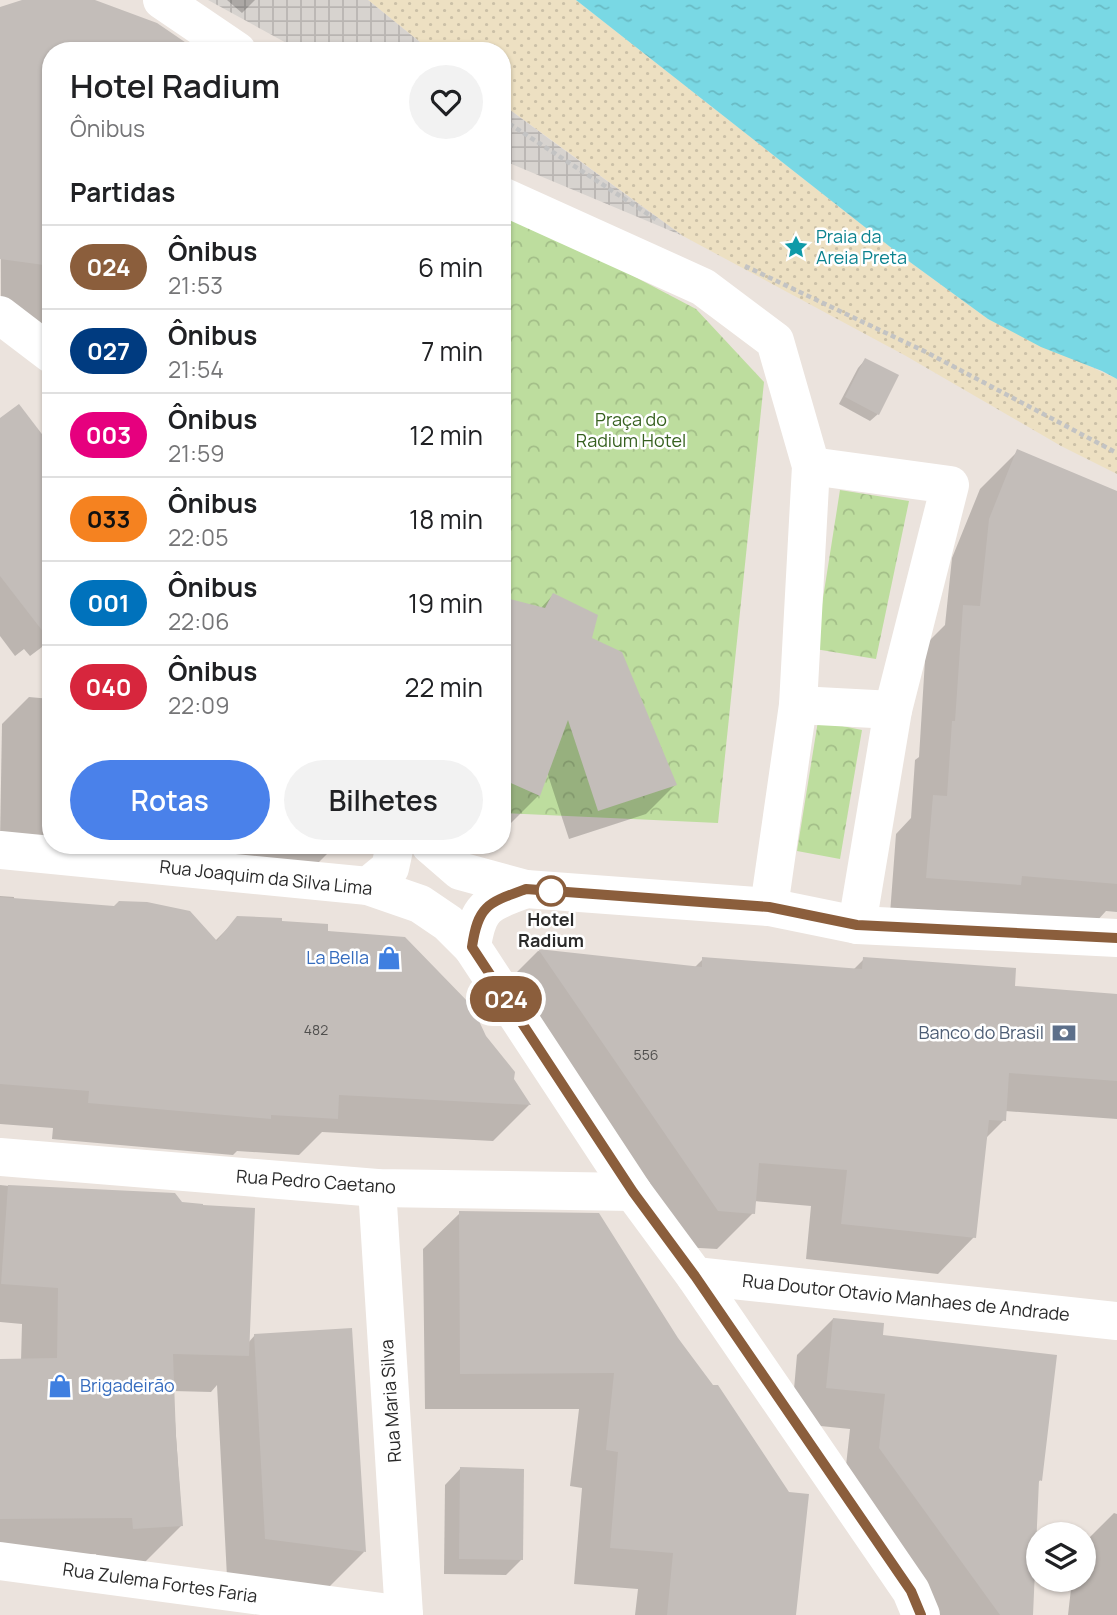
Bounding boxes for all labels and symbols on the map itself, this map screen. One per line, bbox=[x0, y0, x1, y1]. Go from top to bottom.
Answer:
place label: Praia da Areia Preta bbox=[816, 224, 907, 269]
place icon: Praia da Areia Preta bbox=[782, 233, 810, 261]
park label: Praça do Radium Hotel bbox=[576, 407, 686, 452]
street label: Rua Joaquim da Silva Lima bbox=[159, 854, 374, 900]
marker: Hotel Radium bbox=[536, 876, 566, 906]
place label: Hotel Radium bbox=[518, 907, 584, 952]
shop icon: La Bella bbox=[375, 944, 403, 972]
place label: La Bella bbox=[306, 945, 369, 969]
line badge: 024 bbox=[466, 976, 546, 1022]
bank icon: Banco do Brasil bbox=[1050, 1019, 1078, 1047]
house number: 482 bbox=[304, 1020, 328, 1039]
place label: Banco do Brasil bbox=[918, 1020, 1044, 1044]
house number: 556 bbox=[634, 1045, 658, 1064]
street label: Rua Pedro Caetano bbox=[235, 1163, 397, 1199]
street label: Rua Doutor Otavio Manhaes de Andrade bbox=[741, 1268, 1071, 1326]
street label: Rua Maria Silva bbox=[374, 1339, 406, 1463]
shop icon: Brigadeirão bbox=[46, 1372, 74, 1400]
place label: Brigadeirão bbox=[80, 1373, 175, 1397]
street label: Rua Zulema Fortes Faria bbox=[61, 1556, 259, 1608]

